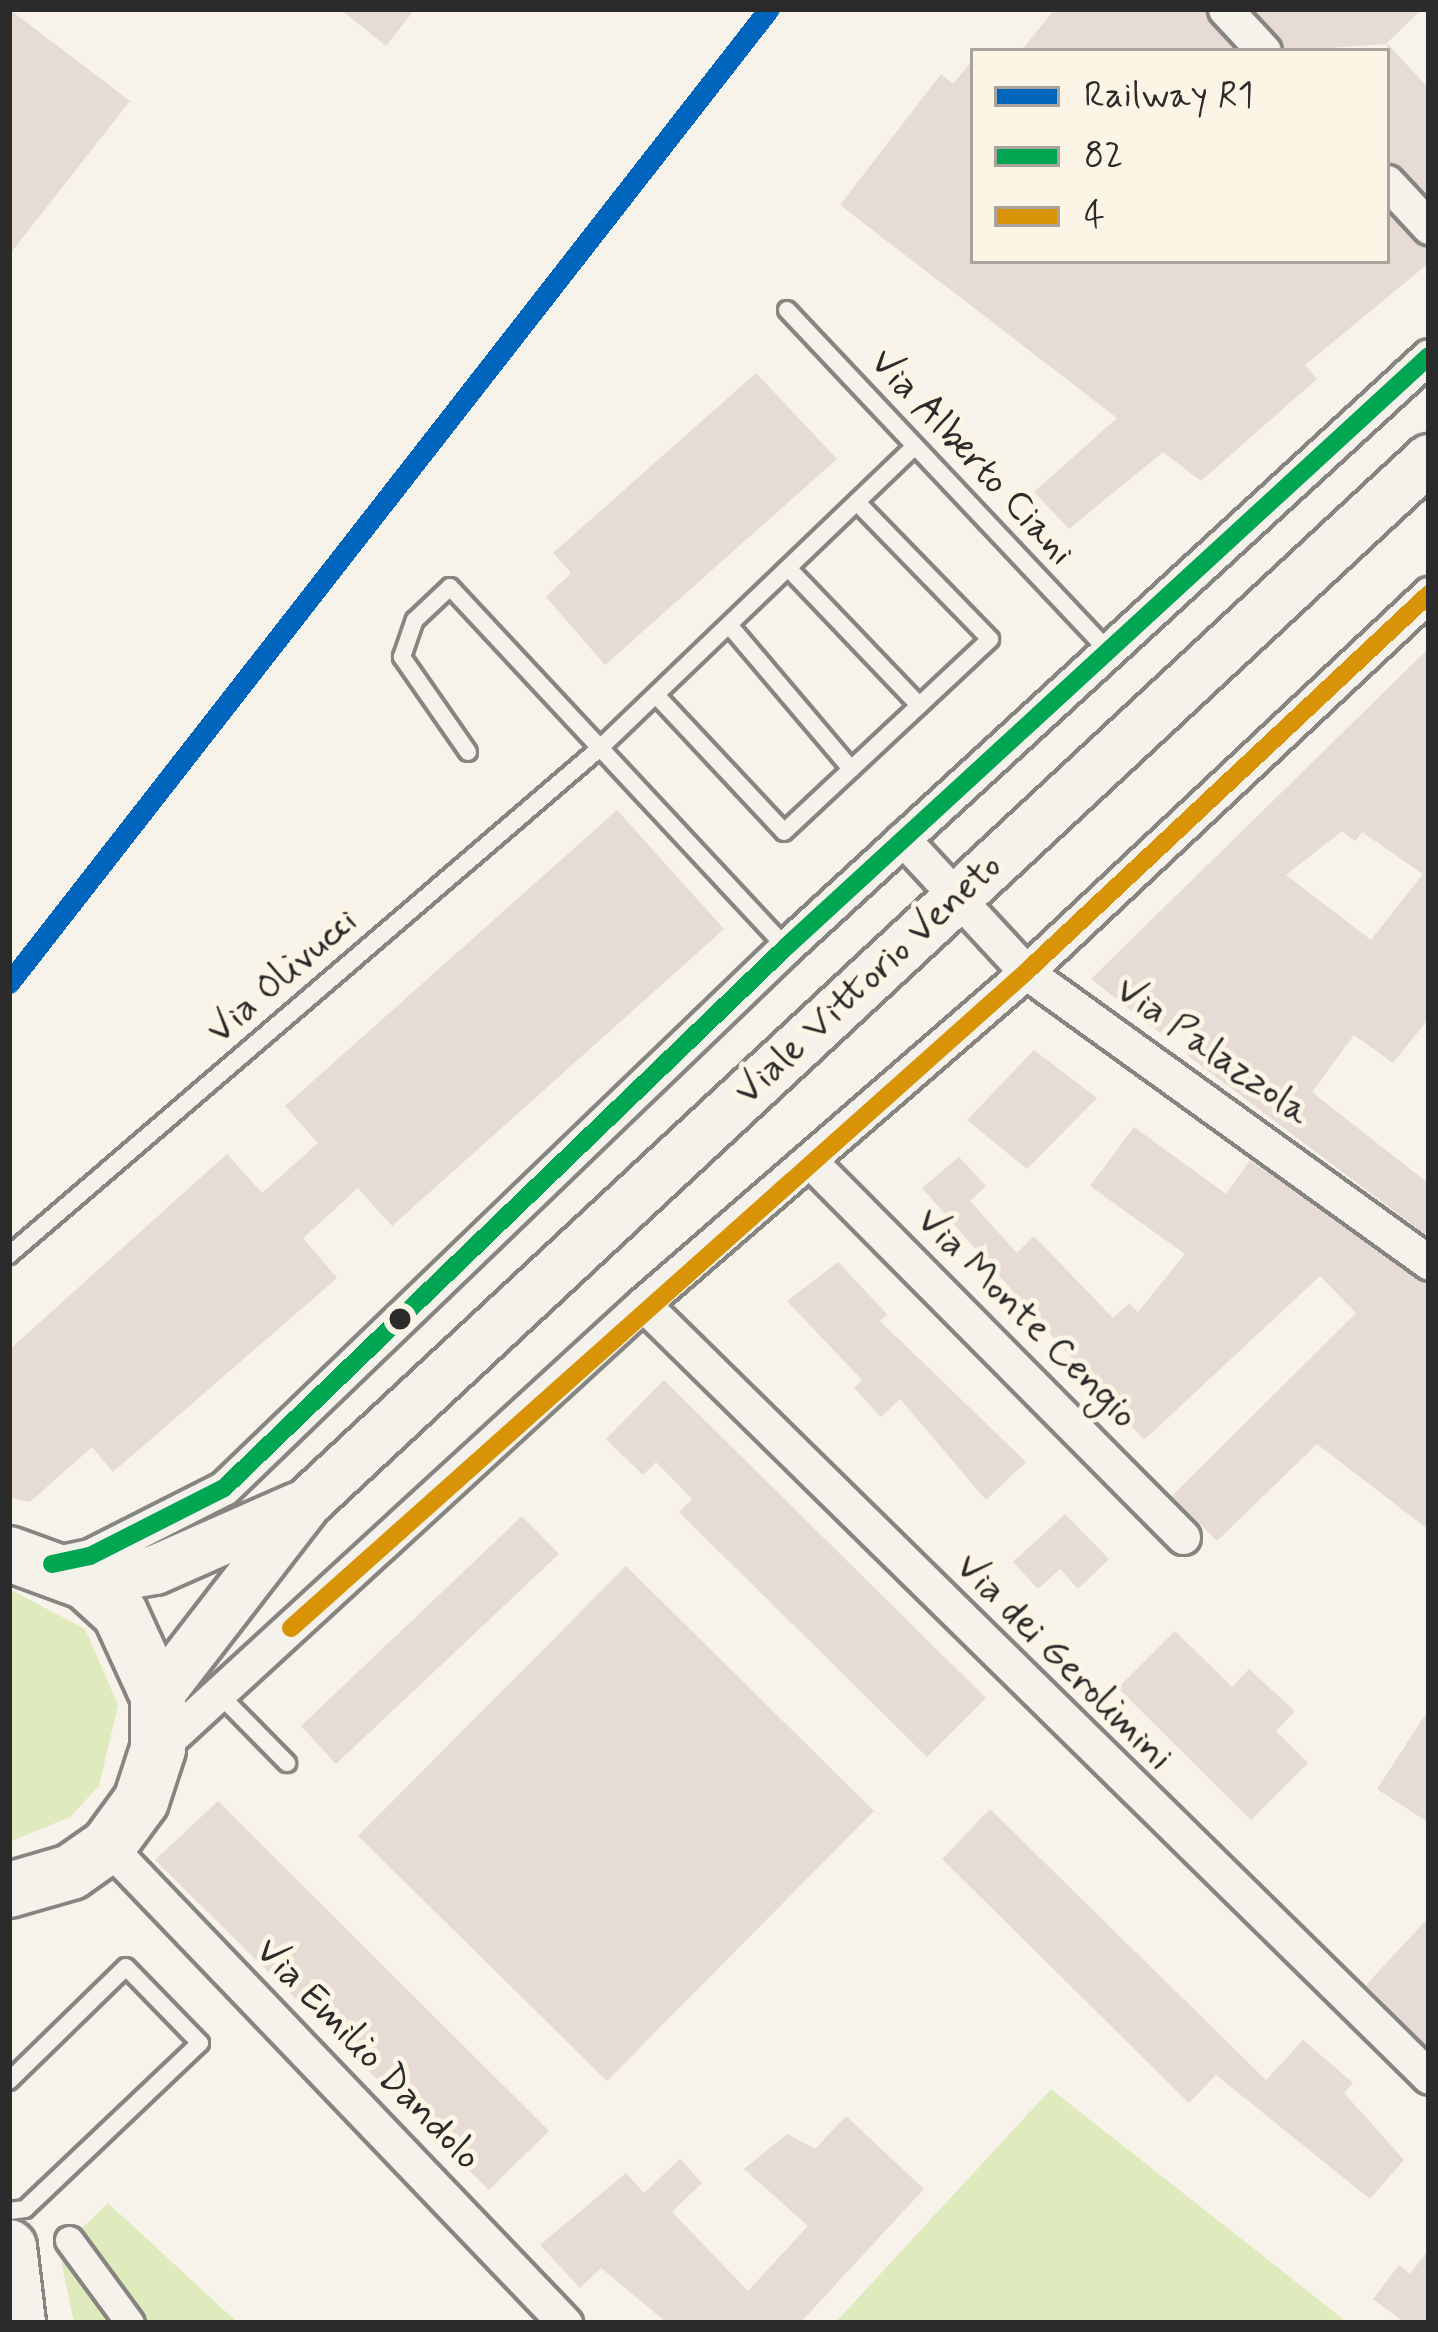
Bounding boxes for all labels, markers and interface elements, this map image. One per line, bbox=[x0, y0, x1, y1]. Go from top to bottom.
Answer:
legend bbox=[970, 48, 1390, 264]
text: Railway R1 bbox=[1084, 73, 1254, 120]
text: 82 bbox=[1084, 133, 1123, 180]
text: 4 bbox=[1084, 193, 1105, 240]
street label: Via Alberto Ciani bbox=[858, 340, 1084, 576]
street label: Viale Vittorio Veneto bbox=[727, 845, 1011, 1115]
street label: Via Olivucci bbox=[197, 898, 369, 1056]
street label: Via Palazzola bbox=[1109, 970, 1315, 1134]
street label: Via Monte Cengio bbox=[905, 1198, 1147, 1440]
unlabelled marker bbox=[389, 1308, 411, 1330]
street label: Via dei Gerolimini bbox=[944, 1544, 1182, 1782]
street label: Via Emilio Dandolo bbox=[244, 1929, 490, 2181]

